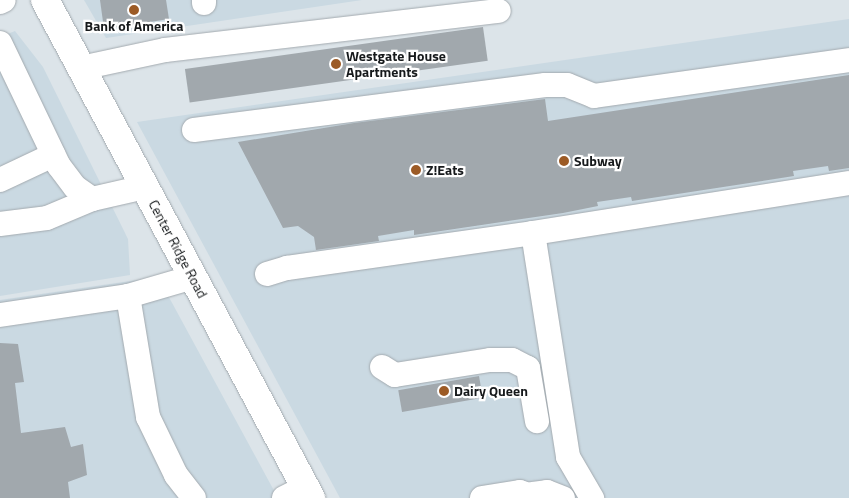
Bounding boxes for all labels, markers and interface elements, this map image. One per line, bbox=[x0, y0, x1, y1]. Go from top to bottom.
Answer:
marker: Bank of America bbox=[128, 4, 140, 16]
place label: Bank of America bbox=[85, 18, 183, 34]
place label: Westgate House Apartments bbox=[346, 48, 446, 80]
marker: Westgate House Apartments bbox=[330, 58, 342, 70]
place label: Subway bbox=[574, 153, 622, 169]
marker: Subway bbox=[558, 155, 570, 167]
place label: Z!Eats bbox=[426, 162, 464, 178]
marker: Z!Eats bbox=[410, 164, 422, 176]
street label: Center Ridge Road bbox=[145, 197, 211, 301]
place label: Dairy Queen bbox=[454, 383, 528, 399]
marker: Dairy Queen bbox=[438, 385, 450, 397]

